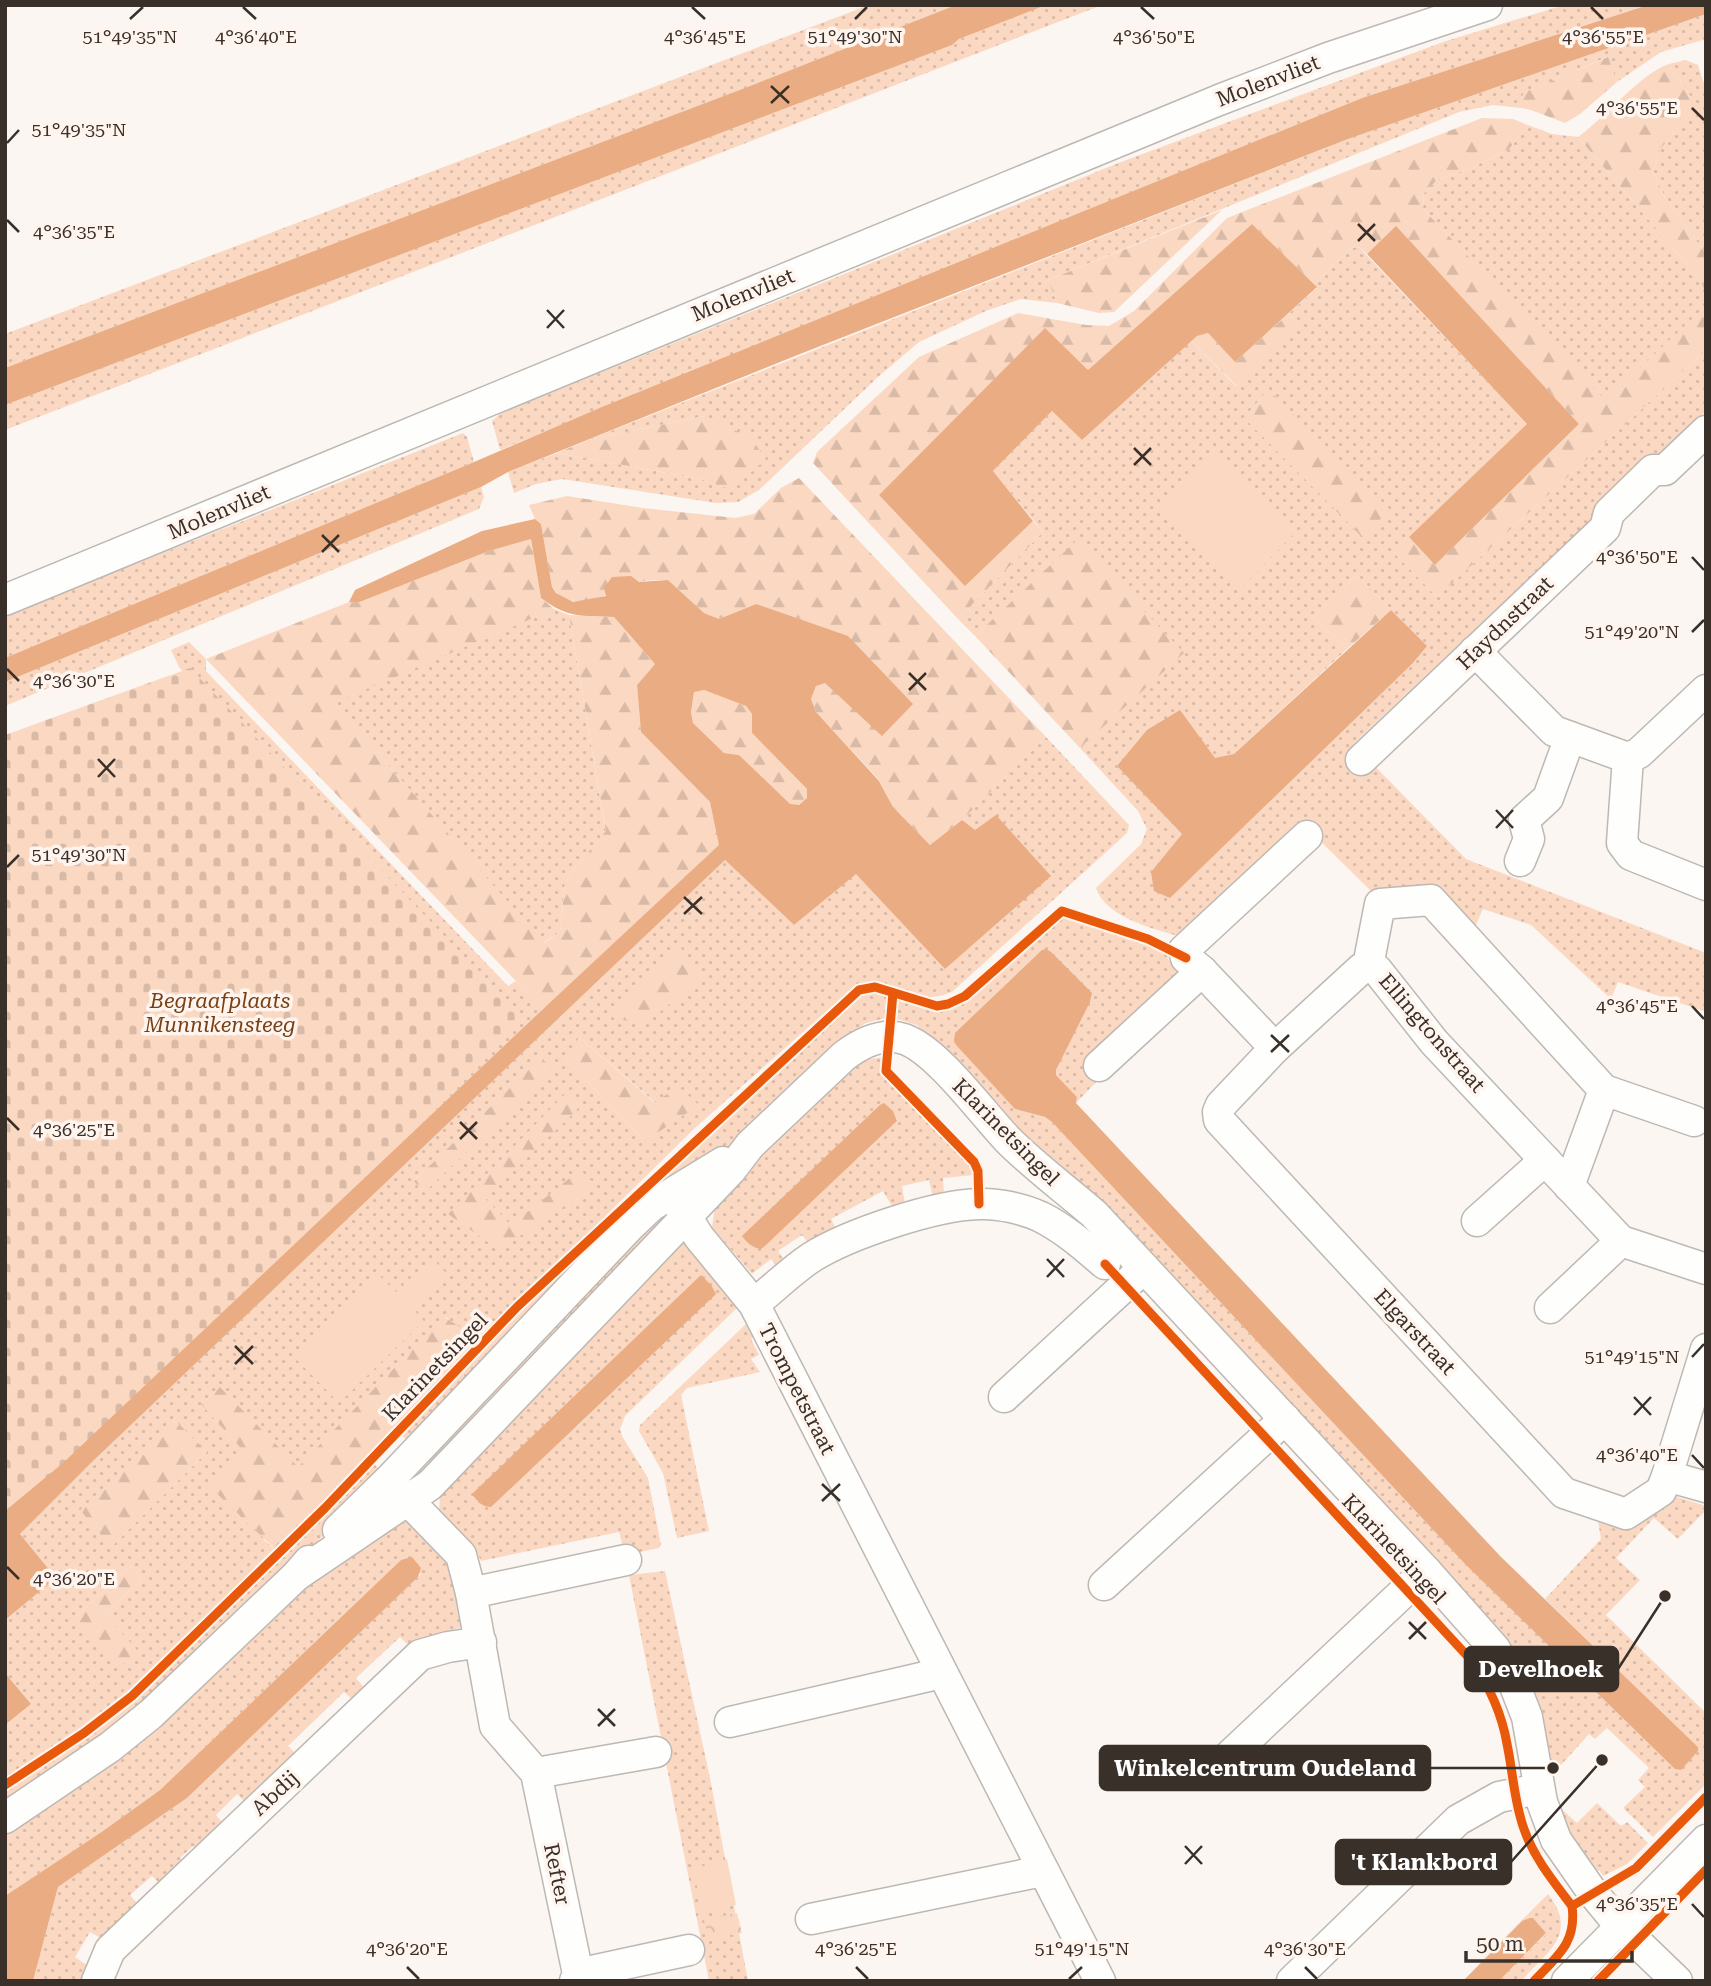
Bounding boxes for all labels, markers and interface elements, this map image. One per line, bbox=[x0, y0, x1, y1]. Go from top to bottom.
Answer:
text: 51°49'35"N bbox=[83, 26, 177, 47]
text: 4°36'40"E bbox=[215, 26, 297, 47]
text: 4°36'45"E bbox=[664, 26, 746, 47]
text: 51°49'30"N bbox=[808, 26, 902, 47]
text: 4°36'50"E bbox=[1113, 26, 1195, 47]
text: 4°36'55"E bbox=[1562, 26, 1644, 47]
street label: Molenvliet bbox=[1213, 50, 1323, 112]
text: 4°36'55"E bbox=[1596, 97, 1678, 118]
text: 51°49'35"N bbox=[32, 119, 126, 140]
text: 4°36'35"E bbox=[33, 221, 115, 242]
street label: Molenvliet bbox=[688, 263, 798, 326]
street label: Molenvliet bbox=[164, 480, 274, 544]
text: 4°36'50"E bbox=[1596, 546, 1678, 567]
street label: Haydnstraat bbox=[1452, 571, 1558, 675]
text: 51°49'20"N bbox=[1585, 621, 1679, 642]
text: 4°36'30"E bbox=[33, 670, 115, 691]
text: 51°49'30"N bbox=[32, 844, 126, 865]
street label: Ellingtonstraat bbox=[1374, 969, 1490, 1097]
park label: Begraafplaats Munnikensteeg bbox=[143, 989, 296, 1037]
text: 4°36'45"E bbox=[1596, 995, 1678, 1016]
street label: Klarinetsingel bbox=[948, 1074, 1065, 1191]
text: 4°36'25"E bbox=[33, 1119, 115, 1140]
street label: Elgarstraat bbox=[1369, 1284, 1461, 1380]
street label: Klarinetsingel bbox=[377, 1308, 493, 1426]
street label: Trompetstraat bbox=[754, 1319, 840, 1459]
text: 51°49'15"N bbox=[1585, 1346, 1679, 1367]
text: 4°36'40"E bbox=[1596, 1444, 1678, 1465]
street label: Klarinetsingel bbox=[1337, 1489, 1451, 1609]
text: 4°36'20"E bbox=[33, 1568, 115, 1589]
callout: Develhoek bbox=[1465, 1647, 1618, 1691]
text: Develhoek bbox=[1478, 1656, 1604, 1683]
callout: Winkelcentrum Oudeland bbox=[1100, 1746, 1430, 1790]
text: Winkelcentrum Oudeland bbox=[1114, 1755, 1416, 1782]
street label: Abdij bbox=[247, 1765, 303, 1821]
callout: 't Klankbord bbox=[1336, 1840, 1511, 1884]
street label: Refter bbox=[539, 1841, 575, 1907]
text: 't Klankbord bbox=[1350, 1849, 1498, 1876]
text: 4°36'35"E bbox=[1596, 1893, 1678, 1914]
scale bar bbox=[1466, 1920, 1632, 1964]
text: 50 m bbox=[1476, 1932, 1524, 1956]
text: 4°36'20"E bbox=[366, 1938, 448, 1959]
text: 4°36'25"E bbox=[815, 1938, 897, 1959]
text: 51°49'15"N bbox=[1035, 1938, 1129, 1959]
text: 4°36'30"E bbox=[1264, 1938, 1346, 1959]

